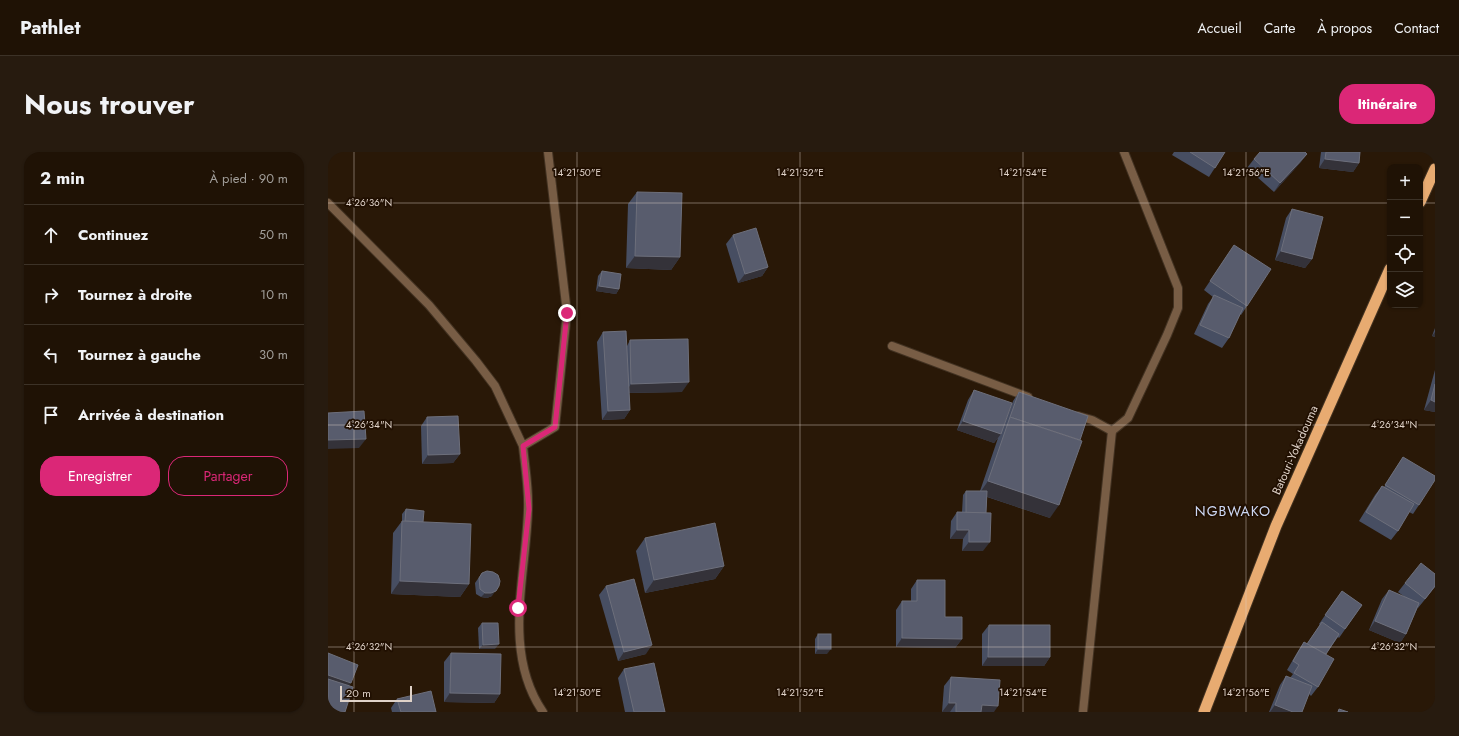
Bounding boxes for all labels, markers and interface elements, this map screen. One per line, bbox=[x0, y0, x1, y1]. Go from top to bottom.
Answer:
text: Pathlet bbox=[20, 14, 80, 41]
text: Accueil bbox=[1198, 18, 1242, 38]
text: Carte bbox=[1264, 18, 1295, 38]
text: À propos bbox=[1317, 18, 1372, 38]
text: Contact bbox=[1394, 18, 1439, 38]
text: Nous trouver bbox=[24, 84, 195, 125]
button: Itinéraire bbox=[1339, 84, 1435, 124]
map controls bbox=[1387, 164, 1423, 308]
button: + bbox=[1387, 164, 1423, 200]
text: 14°21'50"E bbox=[553, 165, 601, 180]
text: 14°21'52"E bbox=[776, 165, 824, 180]
text: 14°21'54"E bbox=[999, 165, 1047, 180]
text: 14°21'56"E bbox=[1222, 165, 1270, 180]
text: 2 min bbox=[40, 166, 85, 190]
text: À pied · 90 m bbox=[210, 169, 288, 188]
text: 4°26'36"N bbox=[346, 195, 392, 210]
button: − bbox=[1387, 200, 1423, 236]
icon: ahead bbox=[40, 224, 62, 246]
text: Continuez bbox=[78, 224, 148, 246]
text: 50 m bbox=[259, 225, 288, 244]
button: locate bbox=[1387, 236, 1423, 272]
button: layers bbox=[1387, 272, 1423, 308]
icon: right bbox=[40, 284, 62, 306]
text: Tournez à droite bbox=[78, 284, 192, 306]
text: 10 m bbox=[260, 285, 288, 304]
route end bbox=[558, 304, 576, 322]
icon: left bbox=[40, 344, 62, 366]
text: Tournez à gauche bbox=[78, 344, 201, 366]
text: 30 m bbox=[259, 345, 288, 364]
street label: Batouri-Yokadouma bbox=[1267, 402, 1323, 497]
icon: arrive bbox=[40, 404, 62, 426]
text: Arrivée à destination bbox=[78, 404, 224, 426]
text: 4°26'34"N bbox=[346, 417, 392, 432]
text: 4°26'34"N bbox=[1371, 417, 1417, 432]
button: Enregistrer bbox=[40, 456, 160, 496]
button: Partager bbox=[168, 456, 288, 496]
district label: NGBWAKO bbox=[1195, 501, 1271, 521]
route start bbox=[509, 599, 527, 617]
text: 4°26'32"N bbox=[346, 639, 392, 654]
text: 4°26'32"N bbox=[1371, 639, 1417, 654]
scale bar bbox=[340, 684, 412, 703]
text: 20 m bbox=[346, 685, 371, 701]
text: 14°21'50"E bbox=[553, 685, 601, 700]
text: 14°21'52"E bbox=[776, 685, 824, 700]
text: 14°21'54"E bbox=[999, 685, 1047, 700]
text: 14°21'56"E bbox=[1222, 685, 1270, 700]

